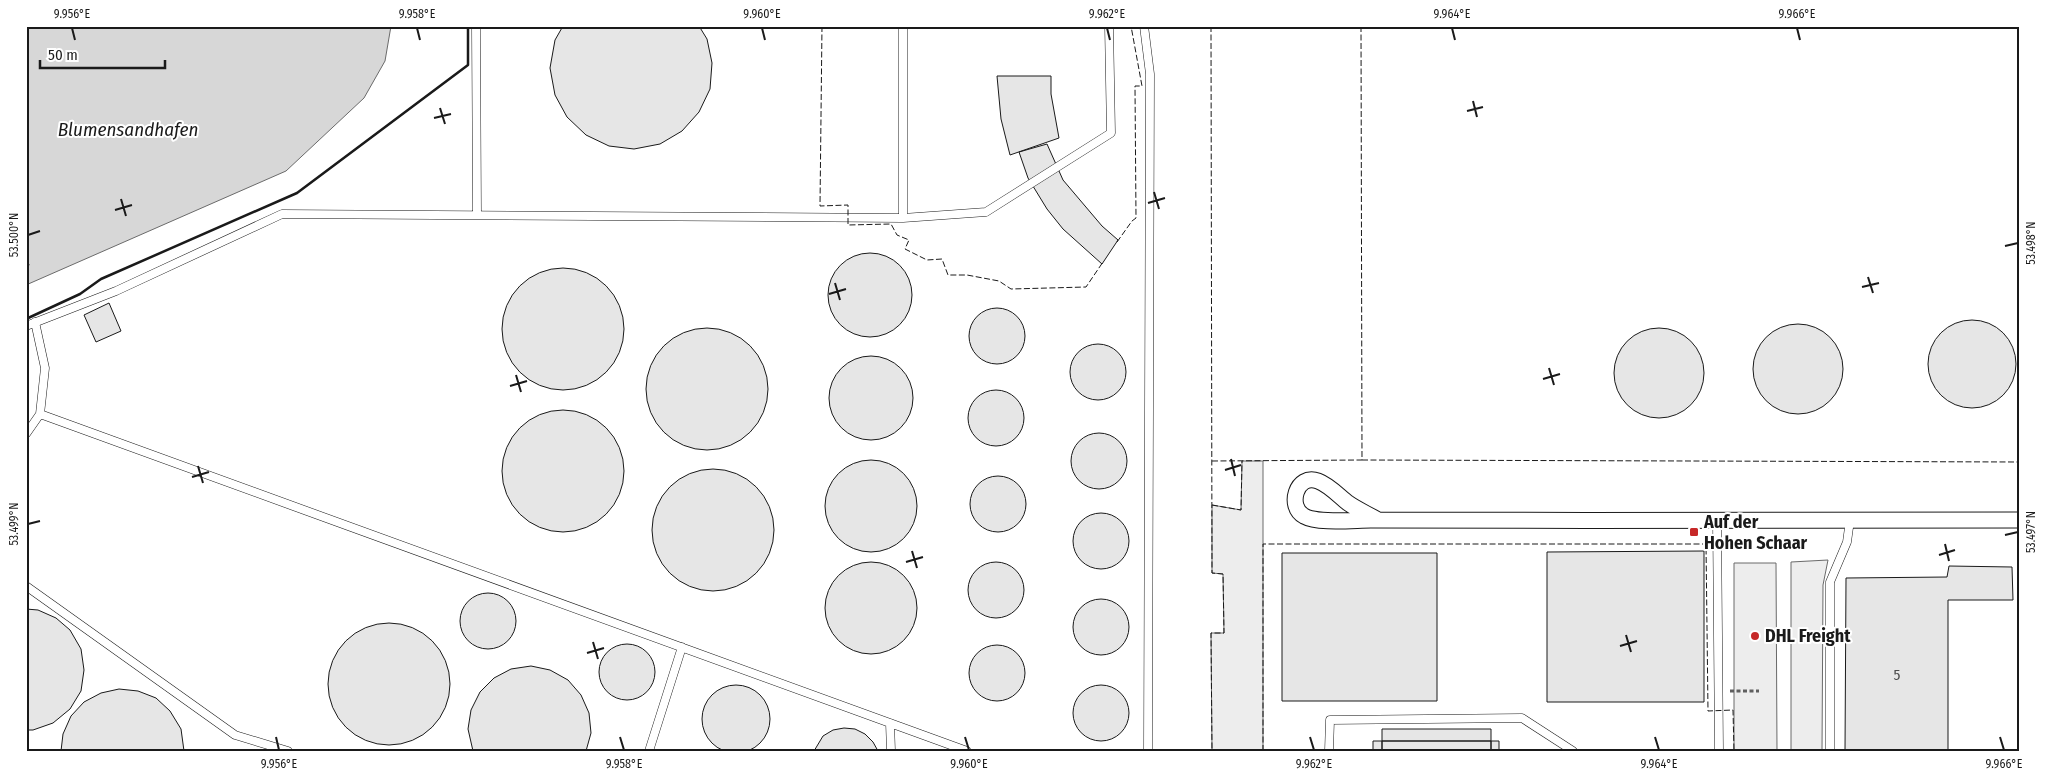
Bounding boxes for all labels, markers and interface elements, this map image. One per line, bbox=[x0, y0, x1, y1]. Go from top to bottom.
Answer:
text: 9.956°E bbox=[54, 7, 91, 21]
text: 9.958°E bbox=[399, 7, 436, 21]
text: 9.960°E bbox=[743, 7, 781, 21]
text: 9.962°E bbox=[1089, 7, 1126, 21]
text: 9.964°E bbox=[1434, 7, 1471, 21]
text: 9.966°E bbox=[1779, 7, 1816, 21]
scale bar bbox=[40, 38, 165, 70]
text: 50 m bbox=[48, 46, 78, 64]
water label: Blumensandhafen bbox=[58, 118, 198, 141]
text: 53.500°N bbox=[7, 213, 21, 257]
text: 53.498°N bbox=[2024, 221, 2038, 265]
text: 53.499°N bbox=[7, 502, 21, 546]
place label: Auf der Hohen Schaar bbox=[1703, 511, 1808, 554]
text: 53.497°N bbox=[2024, 511, 2038, 553]
marker: Auf der Hohen Schaar bbox=[1688, 526, 1700, 538]
place label: DHL Freight bbox=[1765, 625, 1851, 647]
marker: DHL Freight bbox=[1749, 630, 1761, 642]
house number: 5 bbox=[1894, 666, 1901, 684]
text: 9.956°E bbox=[261, 757, 298, 771]
text: 9.958°E bbox=[606, 757, 643, 771]
text: 9.960°E bbox=[950, 757, 988, 771]
text: 9.962°E bbox=[1296, 757, 1333, 771]
text: 9.964°E bbox=[1641, 757, 1678, 771]
text: 9.966°E bbox=[1986, 757, 2023, 771]

